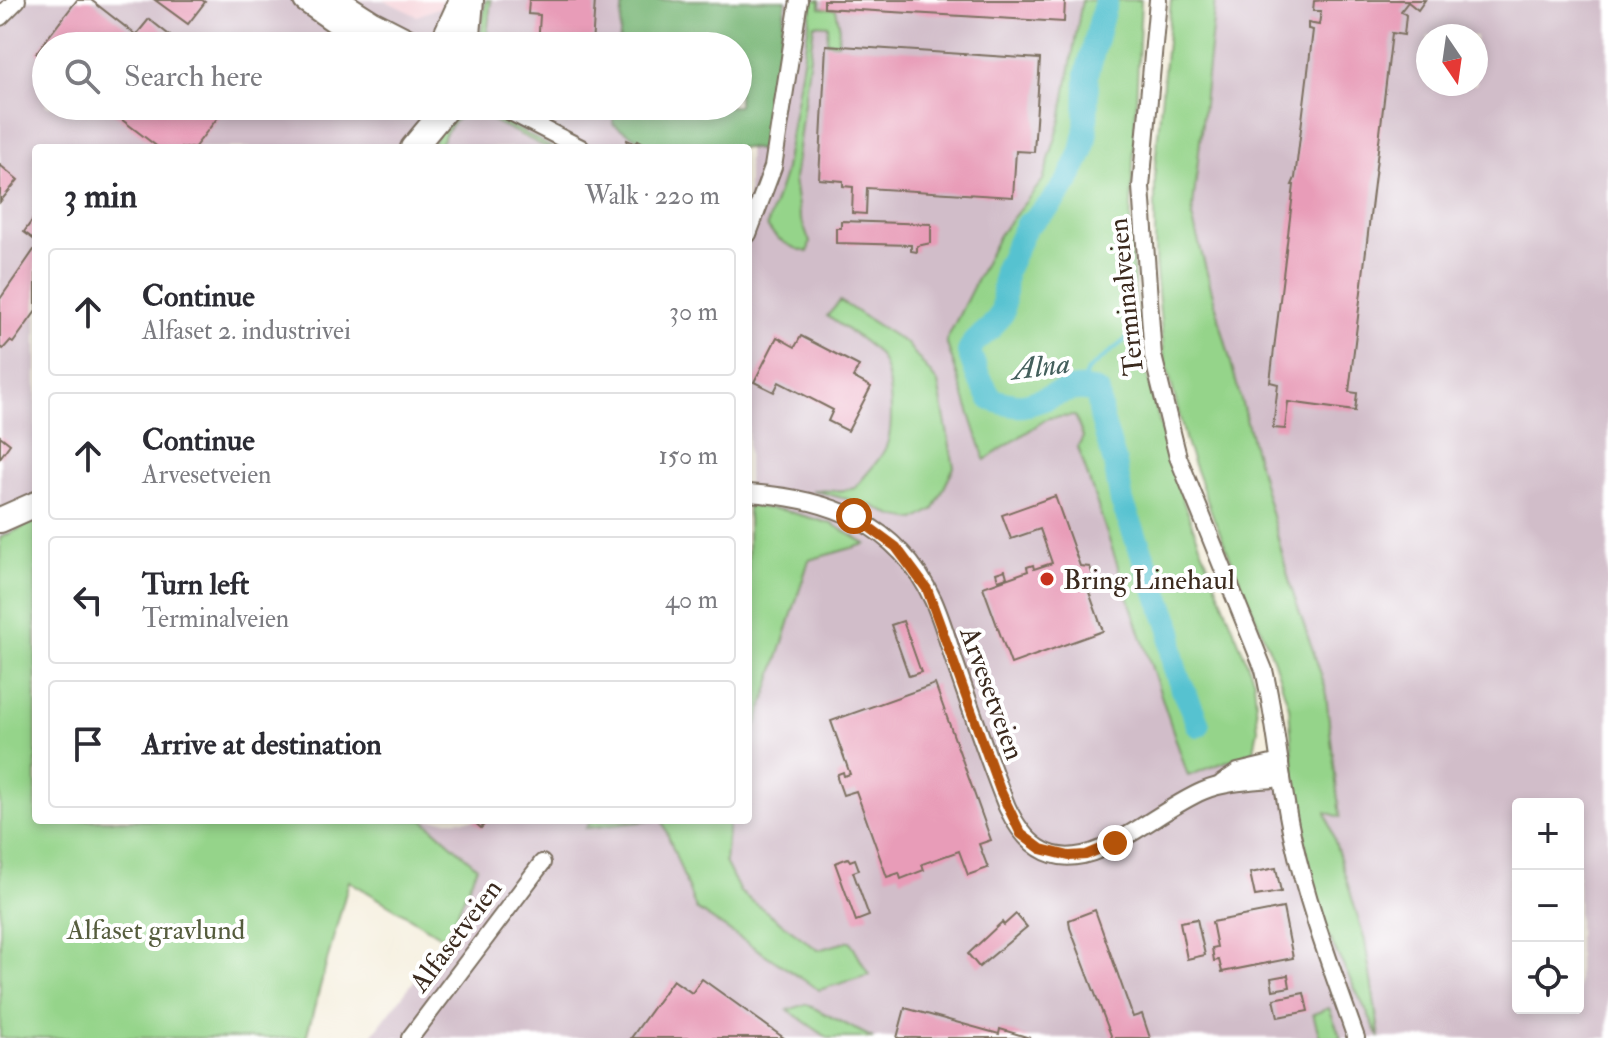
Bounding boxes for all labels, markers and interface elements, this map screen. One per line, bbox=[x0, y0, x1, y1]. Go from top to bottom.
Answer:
north arrow bbox=[1416, 24, 1488, 96]
search box bbox=[32, 32, 752, 120]
icon: search bbox=[60, 54, 104, 98]
text: Search here bbox=[124, 58, 263, 95]
text: 3 min bbox=[64, 175, 137, 218]
text: Walk · 220 m bbox=[585, 180, 720, 212]
street label: Terminalveien bbox=[1101, 216, 1152, 378]
text: Continue bbox=[142, 278, 255, 315]
icon: ahead bbox=[66, 290, 110, 334]
text: 30 m bbox=[669, 296, 718, 328]
text: Alfaset 2. industrivei bbox=[142, 315, 351, 347]
water label: Alna bbox=[1007, 345, 1072, 389]
text: Continue bbox=[142, 422, 255, 459]
icon: ahead bbox=[66, 434, 110, 478]
text: 150 m bbox=[659, 440, 718, 472]
text: Arvesetveien bbox=[142, 459, 271, 491]
route start bbox=[836, 498, 872, 534]
place label: Bring Linehaul bbox=[1063, 563, 1235, 598]
text: Turn left bbox=[142, 566, 249, 603]
marker: Bring Linehaul bbox=[1038, 570, 1056, 588]
icon: left bbox=[66, 578, 110, 622]
text: 40 m bbox=[665, 584, 718, 616]
text: Terminalveien bbox=[142, 603, 289, 635]
street label: Arvesetveien bbox=[951, 621, 1032, 765]
icon: arrive bbox=[66, 722, 110, 766]
text: Arrive at destination bbox=[142, 726, 382, 763]
map controls bbox=[1512, 798, 1584, 1014]
button: + bbox=[1512, 798, 1584, 870]
route end bbox=[1097, 825, 1133, 861]
button: − bbox=[1512, 870, 1584, 942]
street label: Alfasetveien bbox=[402, 872, 510, 1000]
park label: Alfaset gravlund bbox=[66, 913, 246, 948]
button: locate bbox=[1512, 942, 1584, 1014]

